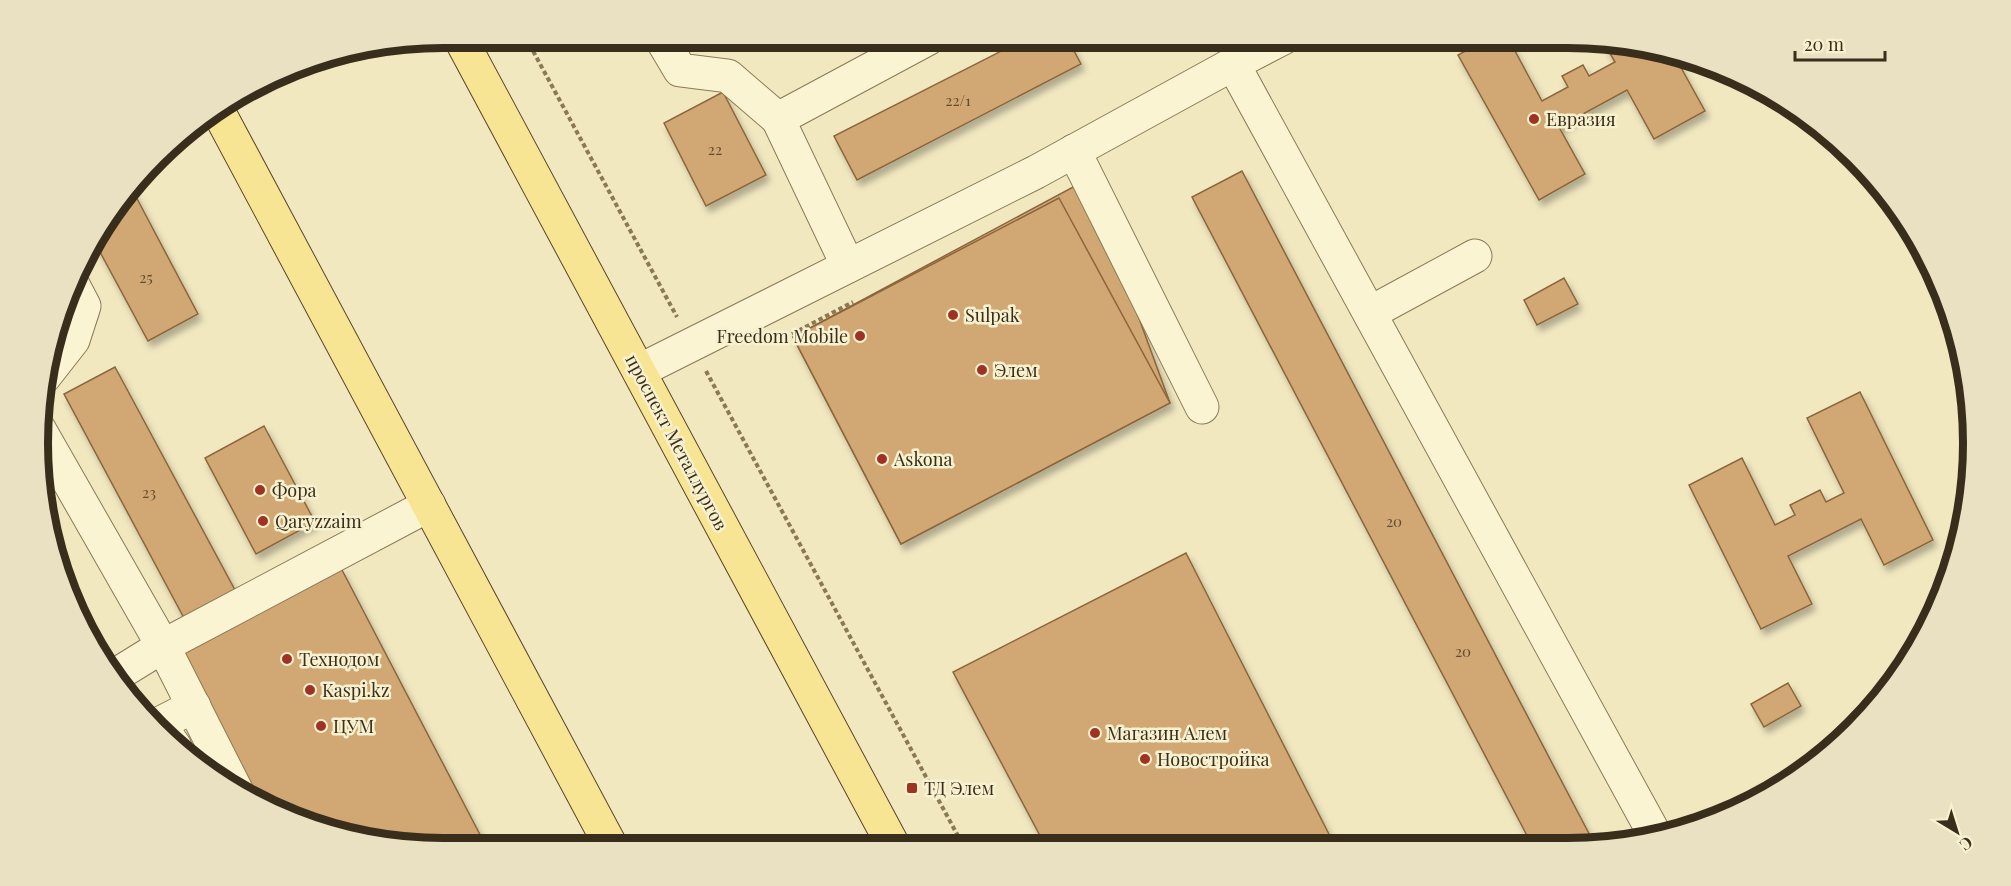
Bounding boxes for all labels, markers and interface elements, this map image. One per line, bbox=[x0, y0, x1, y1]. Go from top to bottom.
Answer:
scale bar bbox=[1795, 24, 1885, 62]
text: 20 m bbox=[1804, 32, 1844, 56]
house number: 22/1 bbox=[945, 90, 971, 110]
place label: Евразия bbox=[1546, 107, 1616, 131]
marker: Евразия bbox=[1527, 112, 1541, 126]
house number: 22 bbox=[708, 139, 722, 159]
house number: 25 bbox=[139, 267, 153, 287]
place label: Sulpak bbox=[965, 303, 1020, 327]
marker: Sulpak bbox=[946, 308, 960, 322]
place label: Freedom Mobile bbox=[716, 324, 848, 348]
marker: Freedom Mobile bbox=[853, 329, 867, 343]
street label: проспект Металлургов bbox=[620, 350, 734, 534]
place label: Элем bbox=[994, 358, 1038, 382]
marker: Элем bbox=[975, 363, 989, 377]
place label: Askona bbox=[893, 447, 952, 471]
marker: Askona bbox=[875, 452, 889, 466]
place label: Фора bbox=[272, 478, 317, 502]
house number: 23 bbox=[142, 482, 156, 502]
marker: Фора bbox=[253, 483, 267, 497]
place label: Qaryzzaim bbox=[275, 509, 362, 533]
house number: 20 bbox=[1386, 511, 1402, 531]
marker: Qaryzzaim bbox=[256, 514, 270, 528]
house number: 20 bbox=[1455, 641, 1471, 661]
place label: Технодом bbox=[299, 647, 380, 671]
marker: Технодом bbox=[280, 652, 294, 666]
place label: Kaspi.kz bbox=[322, 678, 390, 702]
marker: Kaspi.kz bbox=[303, 683, 317, 697]
place label: ЦУМ bbox=[333, 714, 374, 738]
marker: ЦУМ bbox=[314, 719, 328, 733]
place label: Магазин Алем bbox=[1107, 721, 1228, 745]
marker: Магазин Алем bbox=[1088, 726, 1102, 740]
place label: Новостройка bbox=[1157, 747, 1269, 771]
marker: Новостройка bbox=[1138, 752, 1152, 766]
place label: ТД Элем bbox=[924, 776, 994, 800]
marker: ТД Элем bbox=[905, 781, 919, 795]
north arrow bbox=[1927, 802, 1987, 862]
text: С bbox=[1956, 832, 1977, 856]

